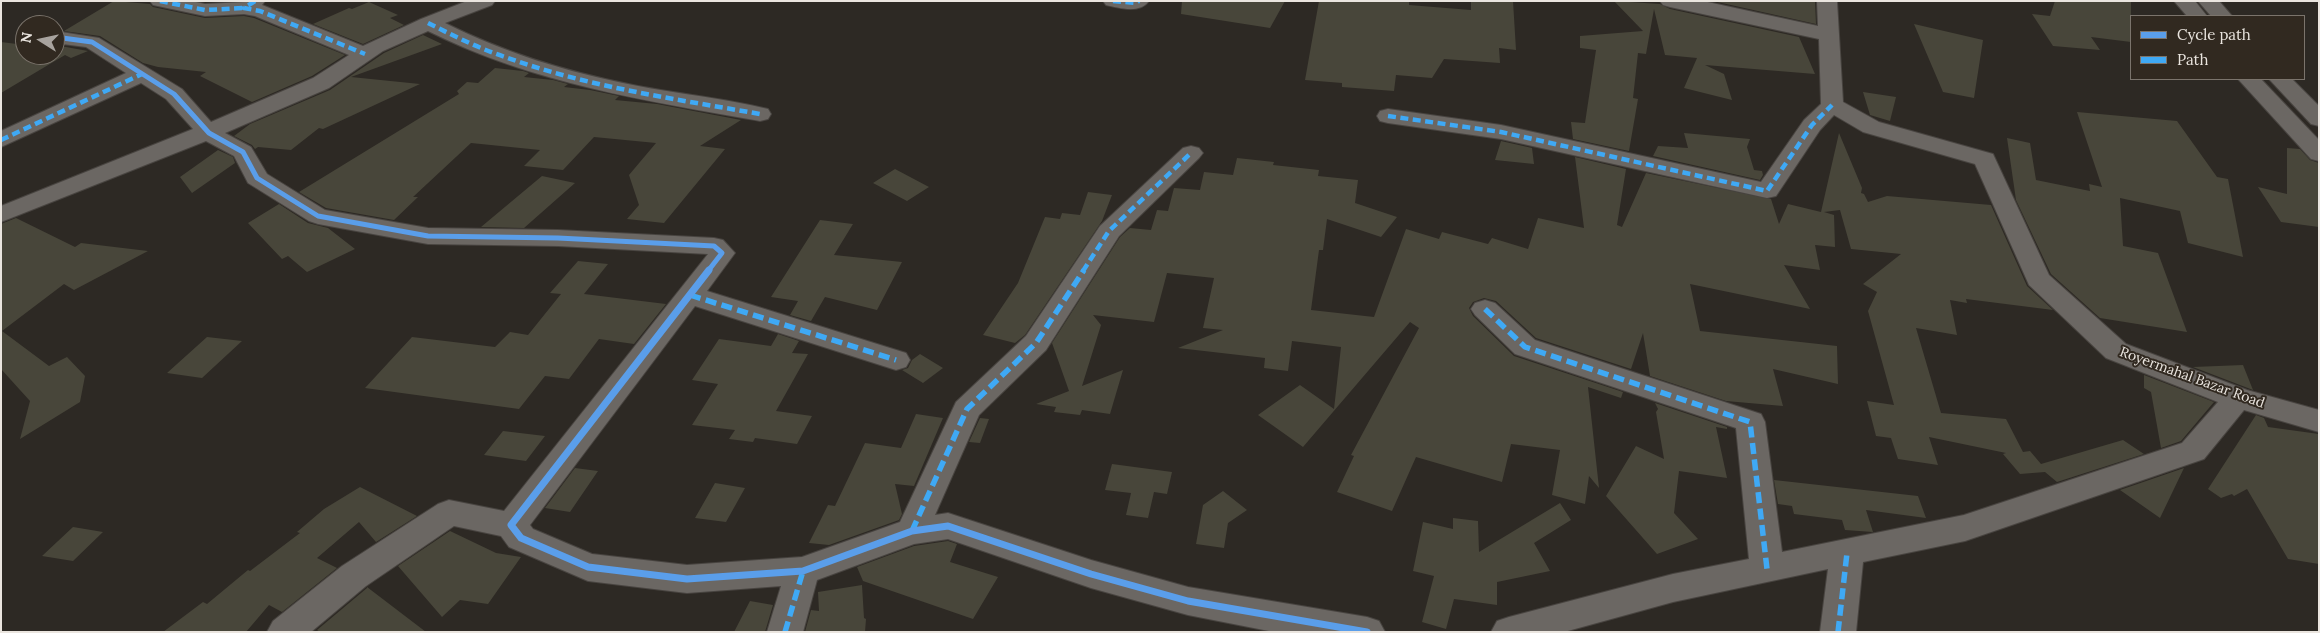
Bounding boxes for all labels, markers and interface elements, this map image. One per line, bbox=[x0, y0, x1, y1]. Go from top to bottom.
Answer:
north arrow bbox=[15, 15, 65, 65]
legend bbox=[2130, 15, 2305, 80]
text: Cycle path bbox=[2177, 25, 2251, 44]
text: N bbox=[16, 31, 36, 44]
text: Path bbox=[2177, 50, 2208, 69]
street label: Royermahal Bazar Road bbox=[2117, 344, 2267, 412]

